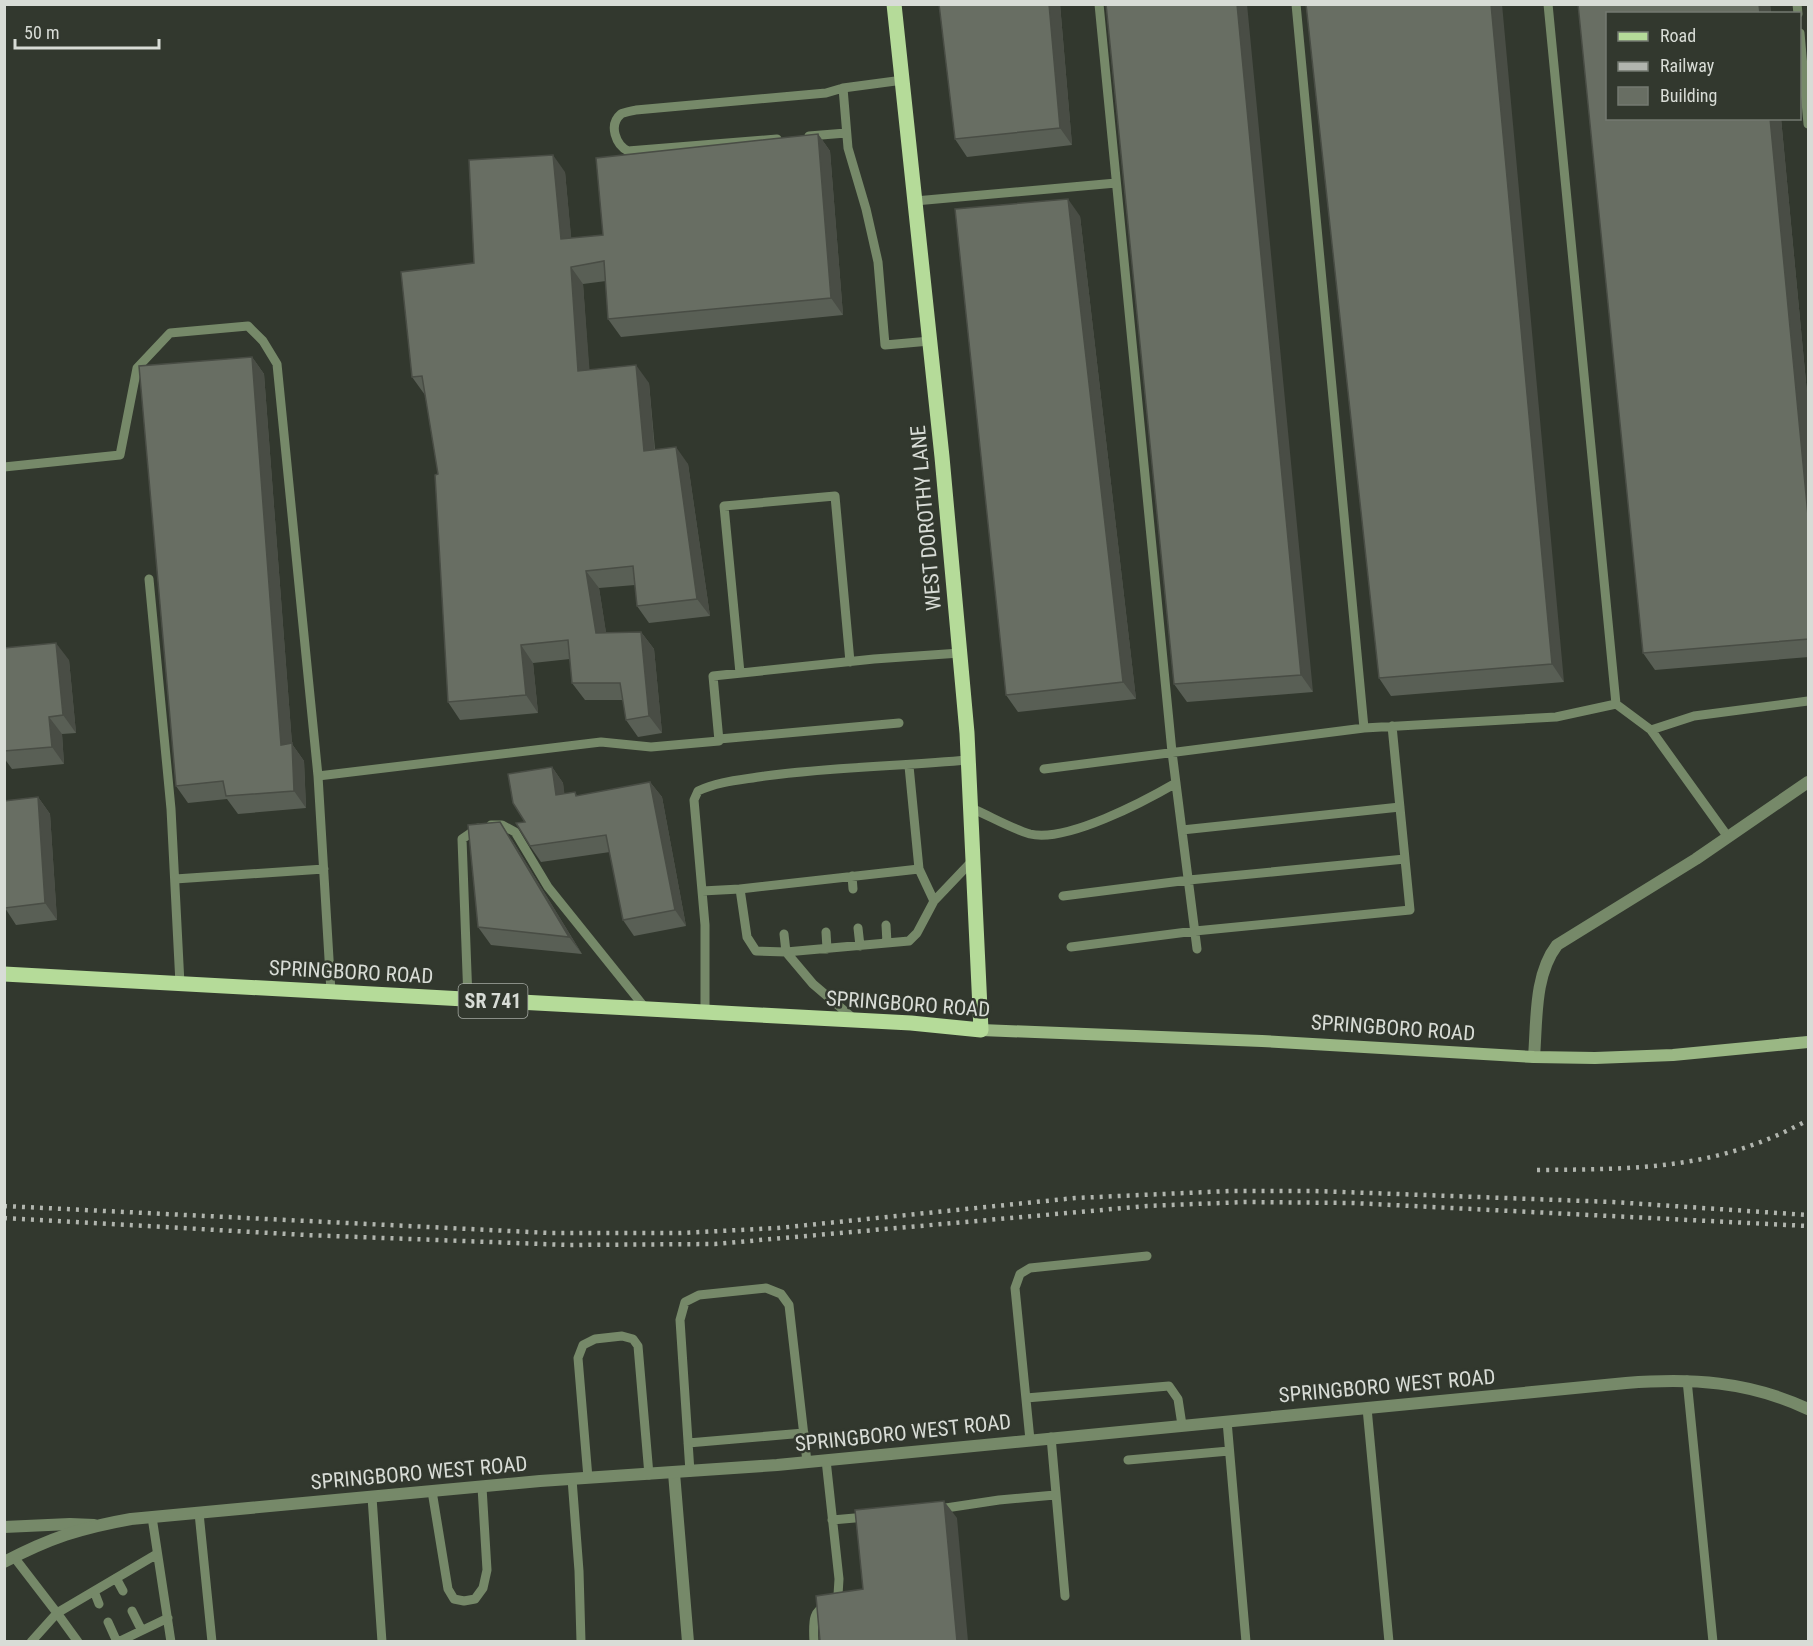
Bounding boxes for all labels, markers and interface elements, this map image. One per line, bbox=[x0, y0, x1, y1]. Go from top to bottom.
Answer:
scale bar bbox=[15, 12, 159, 50]
legend bbox=[1606, 12, 1801, 120]
text: 50 m bbox=[24, 22, 59, 43]
text: Road bbox=[1660, 25, 1696, 46]
text: Railway bbox=[1660, 55, 1715, 76]
text: Building bbox=[1660, 85, 1717, 106]
street label: WEST DOROTHY LANE bbox=[906, 424, 946, 612]
street label: SPRINGBORO ROAD bbox=[268, 956, 434, 988]
road number: SR 741 bbox=[458, 984, 528, 1018]
street label: SPRINGBORO ROAD bbox=[825, 986, 991, 1022]
street label: SPRINGBORO ROAD bbox=[1310, 1010, 1476, 1046]
street label: SPRINGBORO WEST ROAD bbox=[1278, 1365, 1496, 1407]
street label: SPRINGBORO WEST ROAD bbox=[794, 1410, 1012, 1456]
street label: SPRINGBORO WEST ROAD bbox=[310, 1452, 528, 1494]

